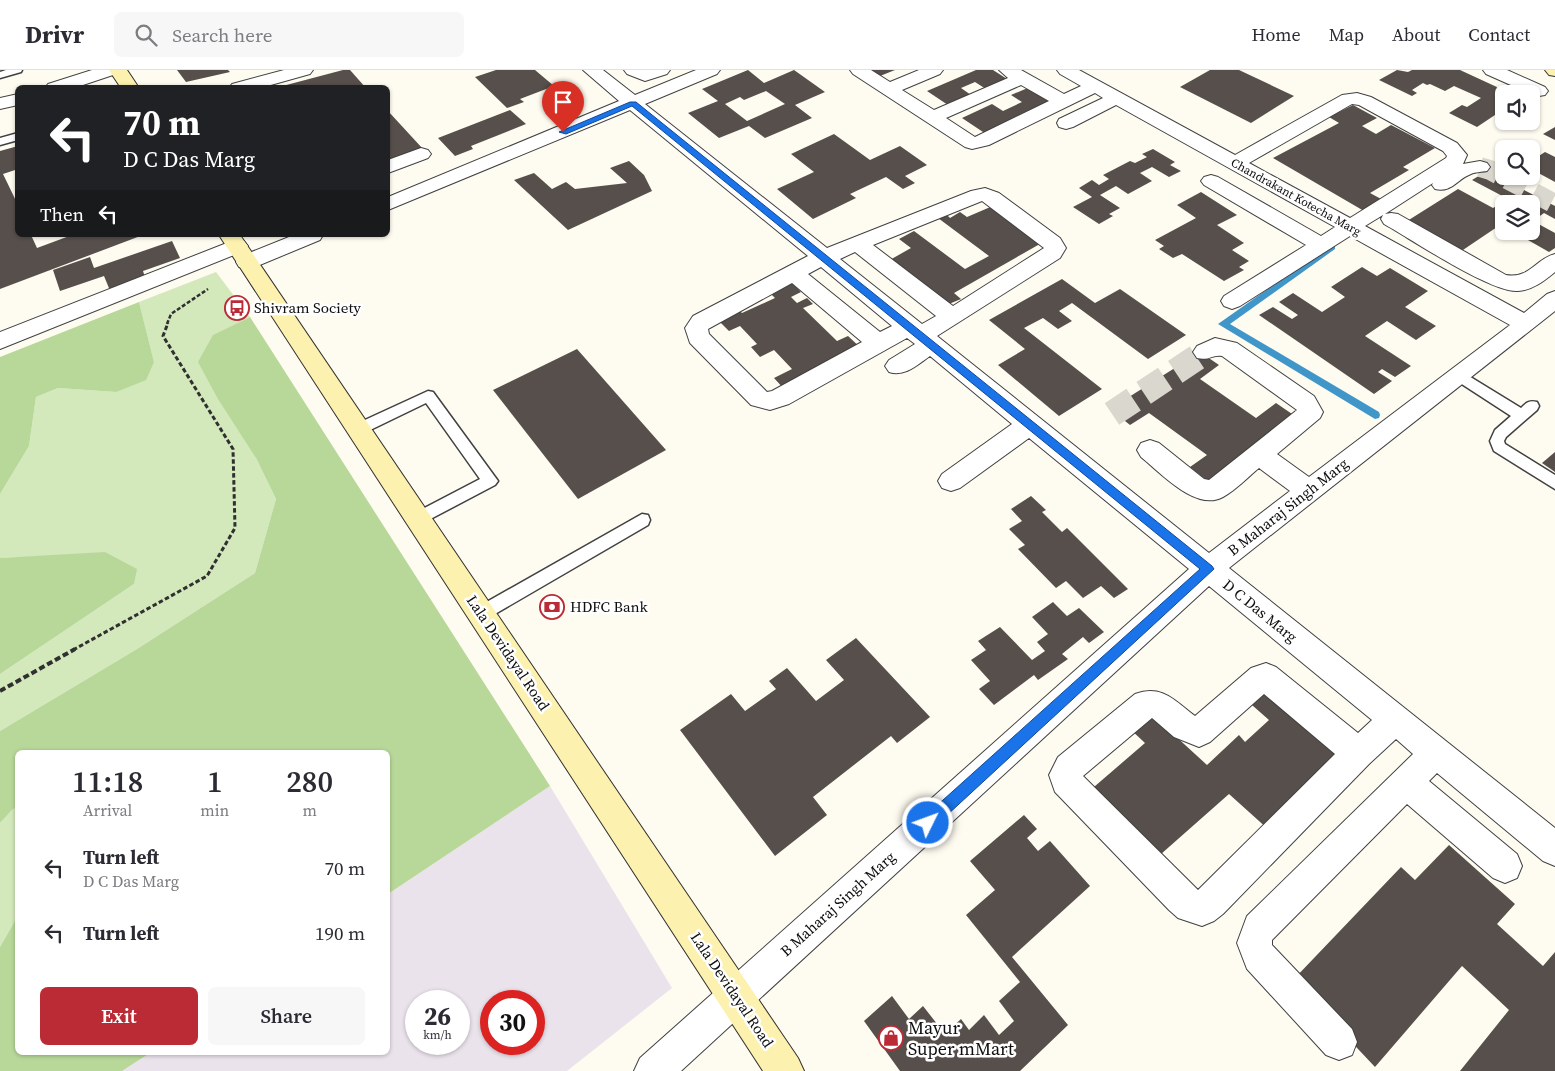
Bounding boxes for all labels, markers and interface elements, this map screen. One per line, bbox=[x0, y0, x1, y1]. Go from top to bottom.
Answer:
search box bbox=[114, 12, 464, 57]
text: Drivr bbox=[25, 18, 84, 51]
icon: search bbox=[132, 21, 160, 49]
text: Search here bbox=[172, 22, 273, 48]
text: Home bbox=[1252, 22, 1301, 47]
text: Map bbox=[1329, 22, 1364, 47]
text: About bbox=[1392, 22, 1440, 47]
text: Contact bbox=[1468, 22, 1530, 47]
pin bbox=[542, 81, 584, 132]
map controls bbox=[1495, 85, 1540, 240]
button: sound bbox=[1495, 85, 1540, 130]
icon: arrive bbox=[549, 88, 577, 116]
text: 70 m bbox=[123, 99, 200, 147]
icon: left bbox=[40, 105, 105, 170]
button: search bbox=[1495, 140, 1540, 185]
text: D C Das Marg bbox=[123, 144, 255, 174]
street label: Chandrakant Kotecha Marg bbox=[1228, 155, 1364, 239]
button: layers bbox=[1495, 195, 1540, 240]
icon: left bbox=[94, 200, 122, 228]
text: Then bbox=[40, 201, 84, 227]
bus stop icon: Shivram Society bbox=[224, 295, 250, 321]
place label: Shivram Society bbox=[254, 297, 361, 318]
street label: B Maharaj Singh Marg bbox=[1223, 453, 1353, 560]
street label: D C Das Marg bbox=[1219, 574, 1302, 647]
street label: Lala Devidayal Road bbox=[462, 591, 555, 715]
bank icon: HDFC Bank bbox=[539, 594, 565, 620]
place label: HDFC Bank bbox=[570, 596, 649, 617]
text: 11:18 bbox=[72, 761, 143, 802]
text: 1 bbox=[207, 761, 223, 802]
text: 280 bbox=[286, 761, 333, 802]
position arrow bbox=[901, 796, 953, 848]
text: Arrival bbox=[83, 799, 132, 821]
text: min bbox=[200, 799, 229, 821]
text: m bbox=[302, 799, 317, 821]
text: Turn left bbox=[83, 844, 159, 870]
street label: B Maharaj Singh Marg bbox=[776, 846, 900, 961]
icon: left bbox=[40, 854, 68, 882]
text: 70 m bbox=[324, 855, 365, 881]
text: D C Das Marg bbox=[83, 870, 179, 892]
icon: left bbox=[40, 919, 68, 947]
text: Turn left bbox=[83, 920, 159, 946]
text: 190 m bbox=[315, 920, 365, 946]
street label: Lala Devidayal Road bbox=[686, 928, 779, 1052]
button: Exit bbox=[40, 987, 198, 1045]
button: Share bbox=[208, 987, 365, 1045]
speed limit sign: 30 bbox=[480, 990, 545, 1055]
text: 26 bbox=[424, 999, 451, 1033]
place label: Mayur Super mMart bbox=[908, 1015, 1014, 1061]
shop icon: Mayur Super mMart bbox=[878, 1025, 904, 1051]
text: km/h bbox=[423, 1027, 452, 1043]

